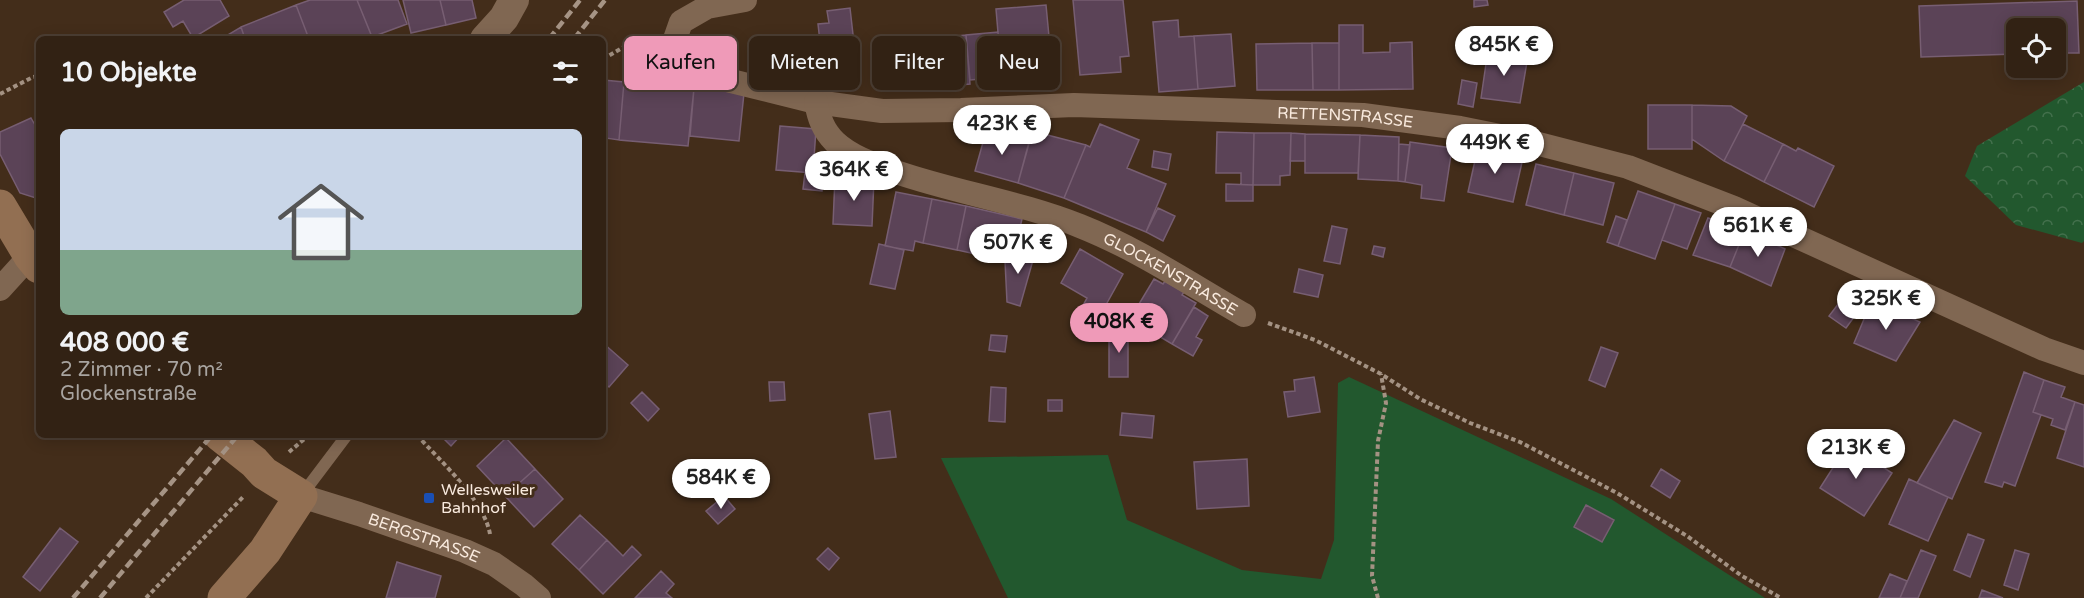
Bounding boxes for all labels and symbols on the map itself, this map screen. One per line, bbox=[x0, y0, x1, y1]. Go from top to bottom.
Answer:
pin: 845K € bbox=[1455, 26, 1553, 77]
street label: RETTENSTRASSE bbox=[1277, 103, 1414, 133]
pin: 423K € bbox=[953, 105, 1051, 156]
pin: 449K € bbox=[1446, 124, 1544, 175]
pin: 364K € bbox=[805, 151, 903, 202]
pin: 561K € bbox=[1709, 207, 1807, 258]
pin: 507K € bbox=[969, 224, 1067, 275]
street label: GLOCKENSTRASSE bbox=[1100, 228, 1241, 320]
pin: 325K € bbox=[1837, 280, 1935, 331]
pin: 408K € bbox=[1070, 303, 1168, 354]
pin: 213K € bbox=[1807, 429, 1905, 480]
pin: 584K € bbox=[672, 459, 770, 510]
place label: Wellesweiler Bahnhof bbox=[441, 480, 536, 518]
marker: Wellesweiler Bahnhof bbox=[422, 491, 436, 505]
street label: BERGSTRASSE bbox=[365, 509, 483, 567]

